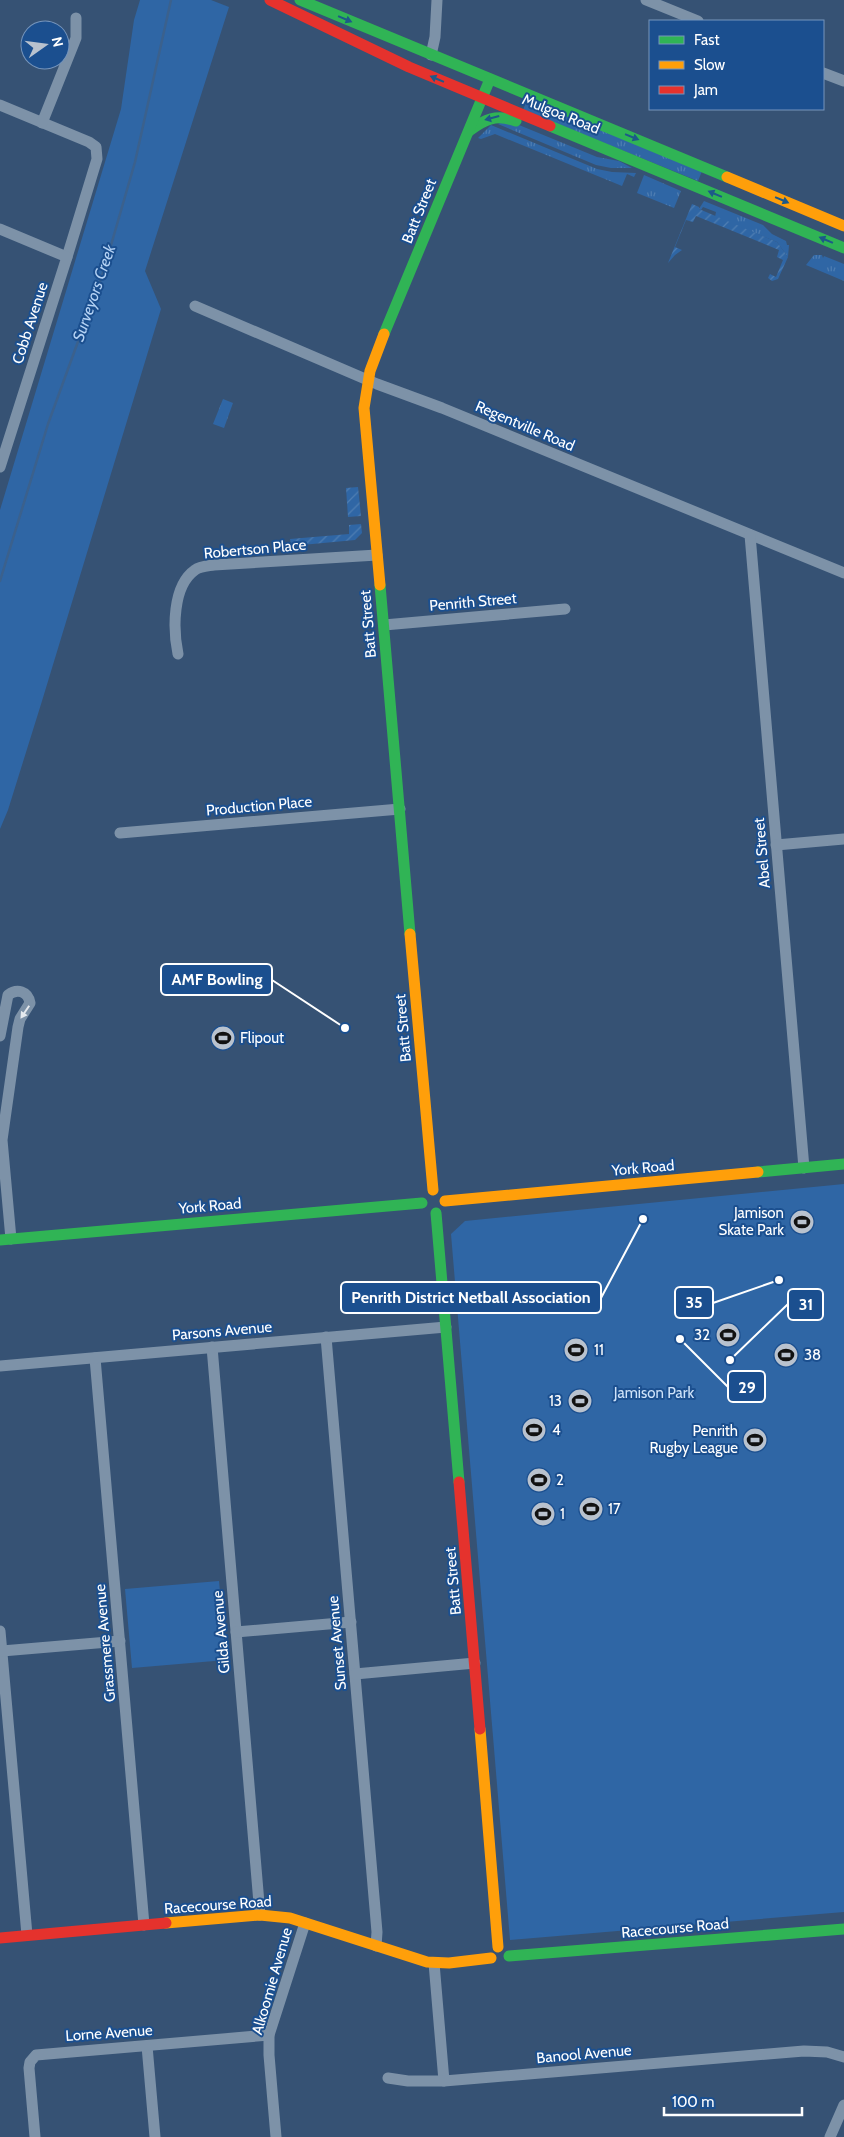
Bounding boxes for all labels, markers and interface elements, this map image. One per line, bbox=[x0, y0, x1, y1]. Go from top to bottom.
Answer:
one-way arrow bbox=[338, 15, 353, 23]
north arrow bbox=[20, 20, 70, 70]
legend bbox=[649, 20, 824, 110]
text: Fast bbox=[694, 31, 719, 49]
text: N bbox=[48, 35, 68, 49]
text: Slow bbox=[694, 56, 725, 74]
one-way arrow bbox=[429, 75, 444, 83]
text: Jam bbox=[693, 81, 718, 99]
street label: Mulgoa Road bbox=[520, 90, 602, 138]
one-way arrow bbox=[484, 114, 500, 122]
one-way arrow bbox=[625, 134, 639, 142]
street label: Batt Street bbox=[398, 176, 440, 246]
one-way arrow bbox=[707, 190, 722, 198]
one-way arrow bbox=[775, 196, 789, 204]
one-way arrow bbox=[818, 236, 833, 244]
water label: Surveyors Creek bbox=[69, 241, 120, 344]
street label: Cobb Avenue bbox=[8, 280, 52, 366]
street label: Regentville Road bbox=[473, 397, 577, 455]
street label: Robertson Place bbox=[203, 536, 307, 562]
street label: Batt Street bbox=[356, 589, 380, 659]
street label: Penrith Street bbox=[429, 589, 517, 615]
street label: Production Place bbox=[205, 792, 313, 820]
street label: Abel Street bbox=[750, 817, 774, 889]
callout: AMF Bowling bbox=[161, 964, 272, 995]
text: AMF Bowling bbox=[172, 970, 262, 989]
street label: Batt Street bbox=[391, 993, 415, 1063]
one-way arrow bbox=[20, 1005, 30, 1019]
sports icon: Flipout bbox=[210, 1025, 236, 1051]
place label: Flipout bbox=[240, 1029, 284, 1047]
street label: York Road bbox=[610, 1156, 675, 1180]
street label: York Road bbox=[177, 1194, 242, 1218]
place label: Jamison Skate Park bbox=[719, 1204, 784, 1239]
sports icon: Jamison Skate Park bbox=[789, 1209, 815, 1235]
callout: Penrith District Netball Association bbox=[341, 1282, 601, 1313]
callout: 35 bbox=[675, 1287, 713, 1318]
text: Penrith District Netball Association bbox=[351, 1288, 591, 1307]
callout: 31 bbox=[788, 1289, 823, 1320]
text: 35 bbox=[685, 1293, 703, 1312]
text: 31 bbox=[799, 1295, 813, 1314]
street label: Parsons Avenue bbox=[171, 1318, 273, 1344]
sports icon: 32 bbox=[715, 1322, 741, 1348]
place label: 32 bbox=[694, 1326, 710, 1344]
sports icon: 11 bbox=[563, 1337, 589, 1363]
place label: 11 bbox=[594, 1341, 604, 1359]
sports icon: 38 bbox=[773, 1342, 799, 1368]
place label: 38 bbox=[804, 1346, 821, 1364]
callout: 29 bbox=[728, 1371, 765, 1402]
text: 29 bbox=[738, 1378, 756, 1397]
park label: Jamison Park bbox=[613, 1384, 695, 1402]
sports icon: 13 bbox=[567, 1388, 593, 1414]
place label: 13 bbox=[549, 1392, 562, 1410]
sports icon: 4 bbox=[521, 1417, 547, 1443]
place label: 4 bbox=[552, 1421, 561, 1439]
place label: Penrith Rugby League bbox=[649, 1422, 738, 1457]
sports icon: Penrith Rugby League bbox=[742, 1427, 768, 1453]
sports icon: 2 bbox=[526, 1467, 552, 1493]
place label: 2 bbox=[556, 1471, 564, 1489]
sports icon: 17 bbox=[578, 1496, 604, 1522]
place label: 17 bbox=[608, 1500, 621, 1518]
sports icon: 1 bbox=[530, 1501, 556, 1527]
place label: 1 bbox=[560, 1505, 565, 1523]
street label: Batt Street bbox=[441, 1546, 465, 1616]
street label: Grassmere Avenue bbox=[91, 1583, 119, 1703]
street label: Gilda Avenue bbox=[208, 1590, 234, 1674]
street label: Sunset Avenue bbox=[324, 1595, 350, 1691]
street label: Racecourse Road bbox=[164, 1892, 272, 1918]
street label: Racecourse Road bbox=[620, 1914, 730, 1942]
street label: Alkoomie Avenue bbox=[248, 1925, 296, 2037]
street label: Lorne Avenue bbox=[65, 2021, 154, 2045]
street label: Banool Avenue bbox=[536, 2041, 633, 2067]
scale bar bbox=[664, 2084, 802, 2116]
text: 100 m bbox=[672, 2093, 714, 2111]

